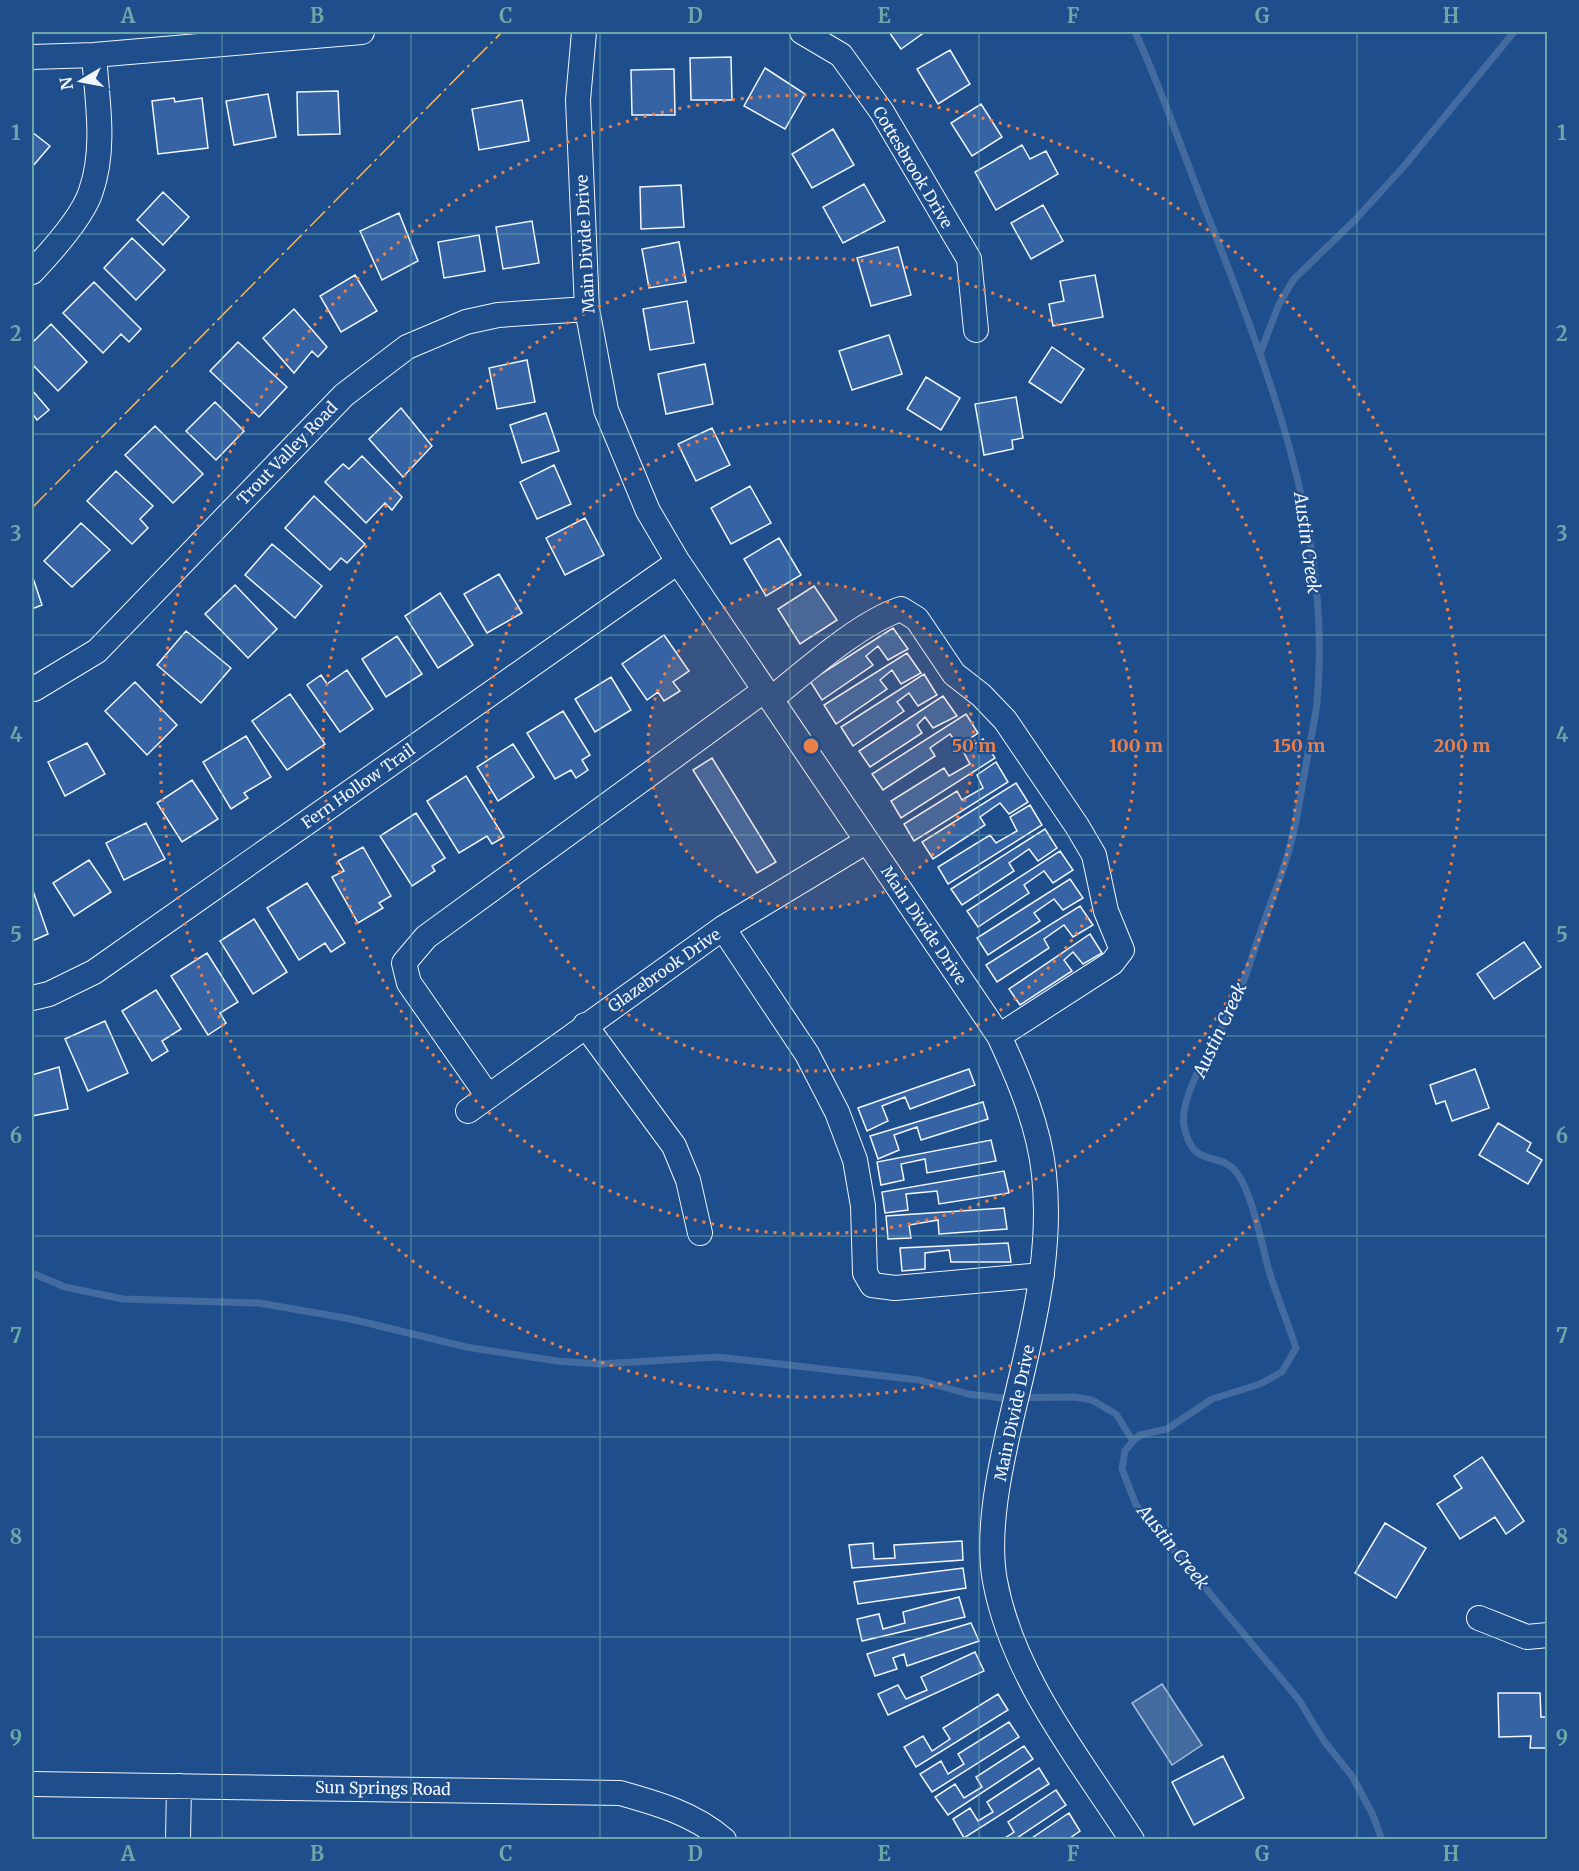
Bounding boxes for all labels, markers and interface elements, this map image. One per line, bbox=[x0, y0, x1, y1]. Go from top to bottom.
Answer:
text: A bbox=[120, 3, 136, 28]
text: B bbox=[310, 3, 324, 28]
text: C bbox=[499, 3, 513, 28]
text: D bbox=[687, 3, 703, 28]
text: E bbox=[877, 3, 891, 28]
text: F bbox=[1067, 3, 1080, 28]
text: G bbox=[1255, 3, 1270, 28]
text: H bbox=[1443, 3, 1459, 28]
north arrow bbox=[51, 51, 111, 111]
text: N bbox=[55, 75, 77, 92]
street label: Cottesbrook Drive bbox=[869, 102, 957, 232]
text: 1 bbox=[11, 120, 21, 145]
text: 1 bbox=[1557, 120, 1567, 145]
street label: Main Divide Drive bbox=[571, 174, 599, 314]
text: 2 bbox=[10, 321, 22, 346]
text: 2 bbox=[1556, 321, 1568, 346]
street label: Trout Valley Road bbox=[233, 397, 342, 509]
water label: Austin Creek bbox=[1289, 489, 1326, 595]
text: 3 bbox=[10, 521, 22, 546]
text: 3 bbox=[1556, 521, 1568, 546]
text: 4 bbox=[10, 722, 23, 747]
text: 4 bbox=[1556, 722, 1569, 747]
text: 50 m bbox=[952, 734, 996, 757]
text: 100 m bbox=[1109, 734, 1163, 757]
text: 150 m bbox=[1273, 734, 1325, 757]
text: 200 m bbox=[1434, 734, 1490, 757]
centre of rings bbox=[801, 736, 821, 756]
street label: Fern Hollow Trail bbox=[297, 739, 419, 833]
street label: Main Divide Drive bbox=[877, 862, 971, 988]
text: 5 bbox=[10, 922, 22, 947]
text: 5 bbox=[1556, 922, 1568, 947]
street label: Glazebrook Drive bbox=[604, 924, 724, 1016]
water label: Austin Creek bbox=[1187, 979, 1252, 1083]
text: 6 bbox=[10, 1123, 22, 1148]
text: 6 bbox=[1556, 1123, 1568, 1148]
text: 7 bbox=[10, 1323, 22, 1348]
text: 7 bbox=[1556, 1323, 1568, 1348]
street label: Main Divide Drive bbox=[990, 1343, 1038, 1483]
water label: Austin Creek bbox=[1131, 1498, 1215, 1594]
text: 8 bbox=[10, 1524, 22, 1549]
text: 8 bbox=[1556, 1524, 1568, 1549]
text: 9 bbox=[10, 1725, 22, 1750]
text: 9 bbox=[1556, 1725, 1568, 1750]
street label: Sun Springs Road bbox=[315, 1777, 451, 1799]
text: A bbox=[120, 1841, 136, 1866]
text: B bbox=[310, 1841, 324, 1866]
text: C bbox=[499, 1841, 513, 1866]
text: D bbox=[687, 1841, 703, 1866]
text: E bbox=[877, 1841, 891, 1866]
text: F bbox=[1067, 1841, 1080, 1866]
text: G bbox=[1255, 1841, 1270, 1866]
text: H bbox=[1443, 1841, 1459, 1866]

